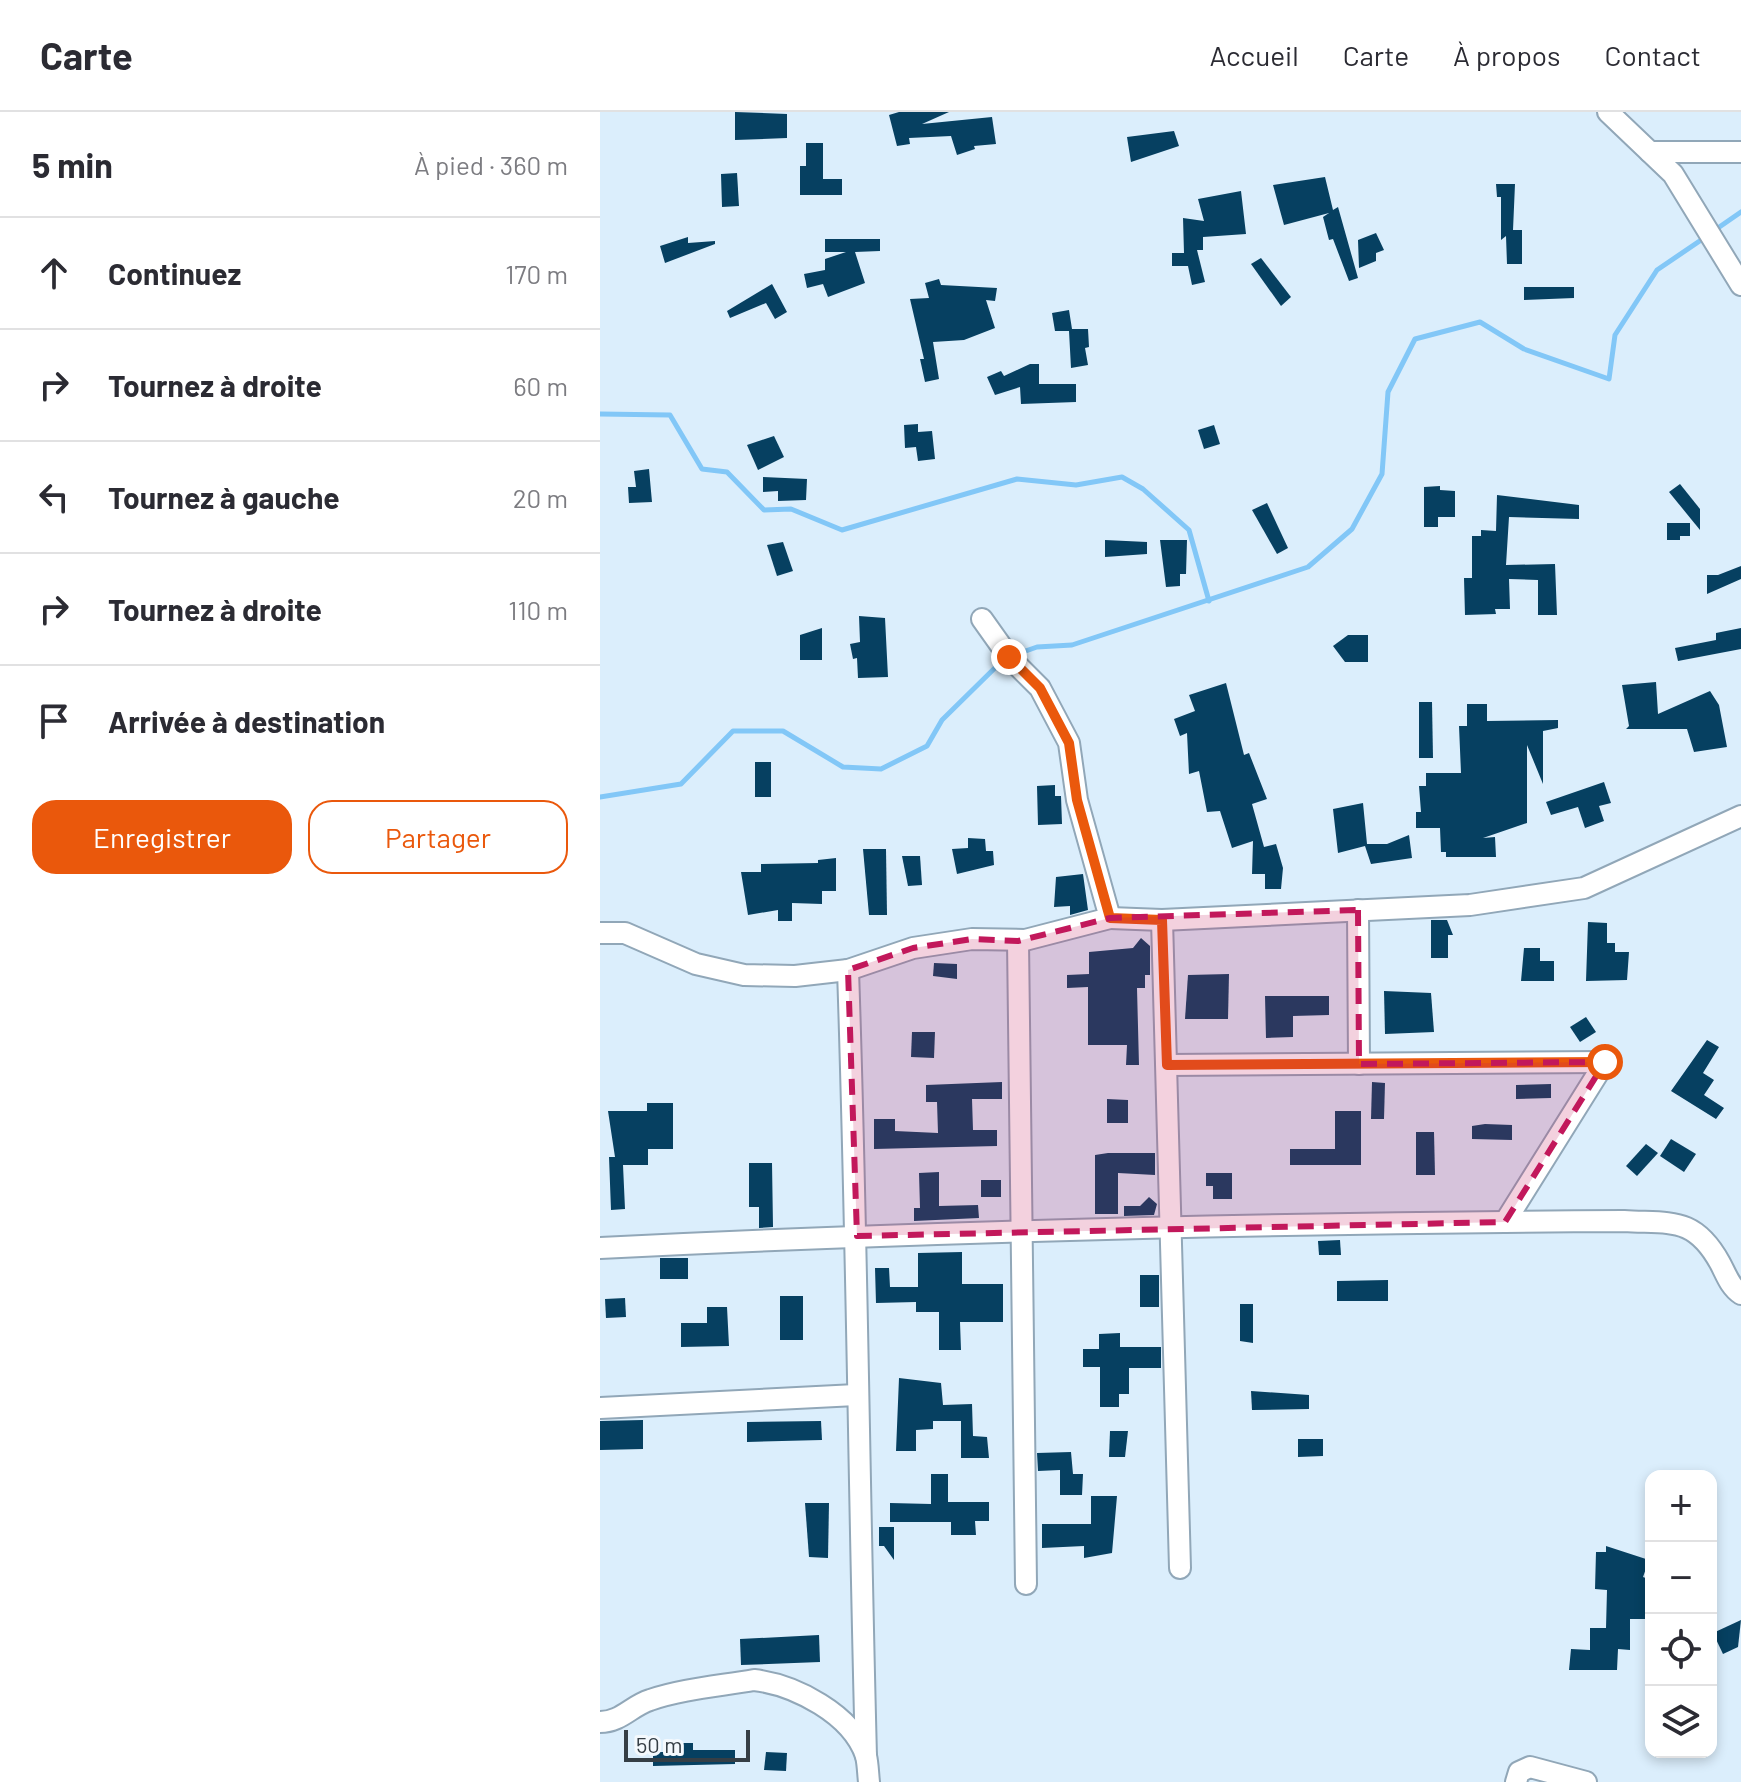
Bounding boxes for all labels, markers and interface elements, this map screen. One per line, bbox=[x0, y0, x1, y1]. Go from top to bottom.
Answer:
text: Carte bbox=[40, 32, 133, 78]
text: Accueil bbox=[1209, 38, 1299, 72]
text: Carte bbox=[1343, 38, 1409, 72]
text: À propos bbox=[1453, 38, 1560, 72]
text: Contact bbox=[1604, 38, 1701, 72]
text: 5 min bbox=[32, 144, 113, 185]
text: À pied · 360 m bbox=[414, 149, 568, 180]
icon: ahead bbox=[32, 251, 76, 295]
text: Continuez bbox=[108, 255, 241, 291]
text: 170 m bbox=[505, 258, 568, 289]
icon: right bbox=[32, 363, 76, 407]
text: Tournez à droite bbox=[108, 367, 322, 403]
text: 60 m bbox=[513, 370, 568, 401]
icon: left bbox=[32, 475, 76, 519]
text: Tournez à gauche bbox=[108, 479, 340, 515]
text: 20 m bbox=[513, 482, 568, 513]
icon: right bbox=[32, 587, 76, 631]
text: Tournez à droite bbox=[108, 591, 322, 627]
text: 110 m bbox=[508, 594, 568, 625]
route end bbox=[991, 639, 1027, 675]
icon: arrive bbox=[32, 699, 76, 743]
text: Arrivée à destination bbox=[108, 703, 385, 739]
button: Enregistrer bbox=[32, 800, 292, 874]
button: Partager bbox=[308, 800, 568, 874]
route start bbox=[1587, 1044, 1623, 1080]
map controls bbox=[1645, 1470, 1717, 1758]
button: + bbox=[1645, 1470, 1717, 1542]
button: − bbox=[1645, 1542, 1717, 1614]
button: locate bbox=[1645, 1614, 1717, 1686]
button: layers bbox=[1645, 1686, 1717, 1758]
scale bar bbox=[624, 1726, 750, 1762]
text: 50 m bbox=[636, 1731, 682, 1757]

